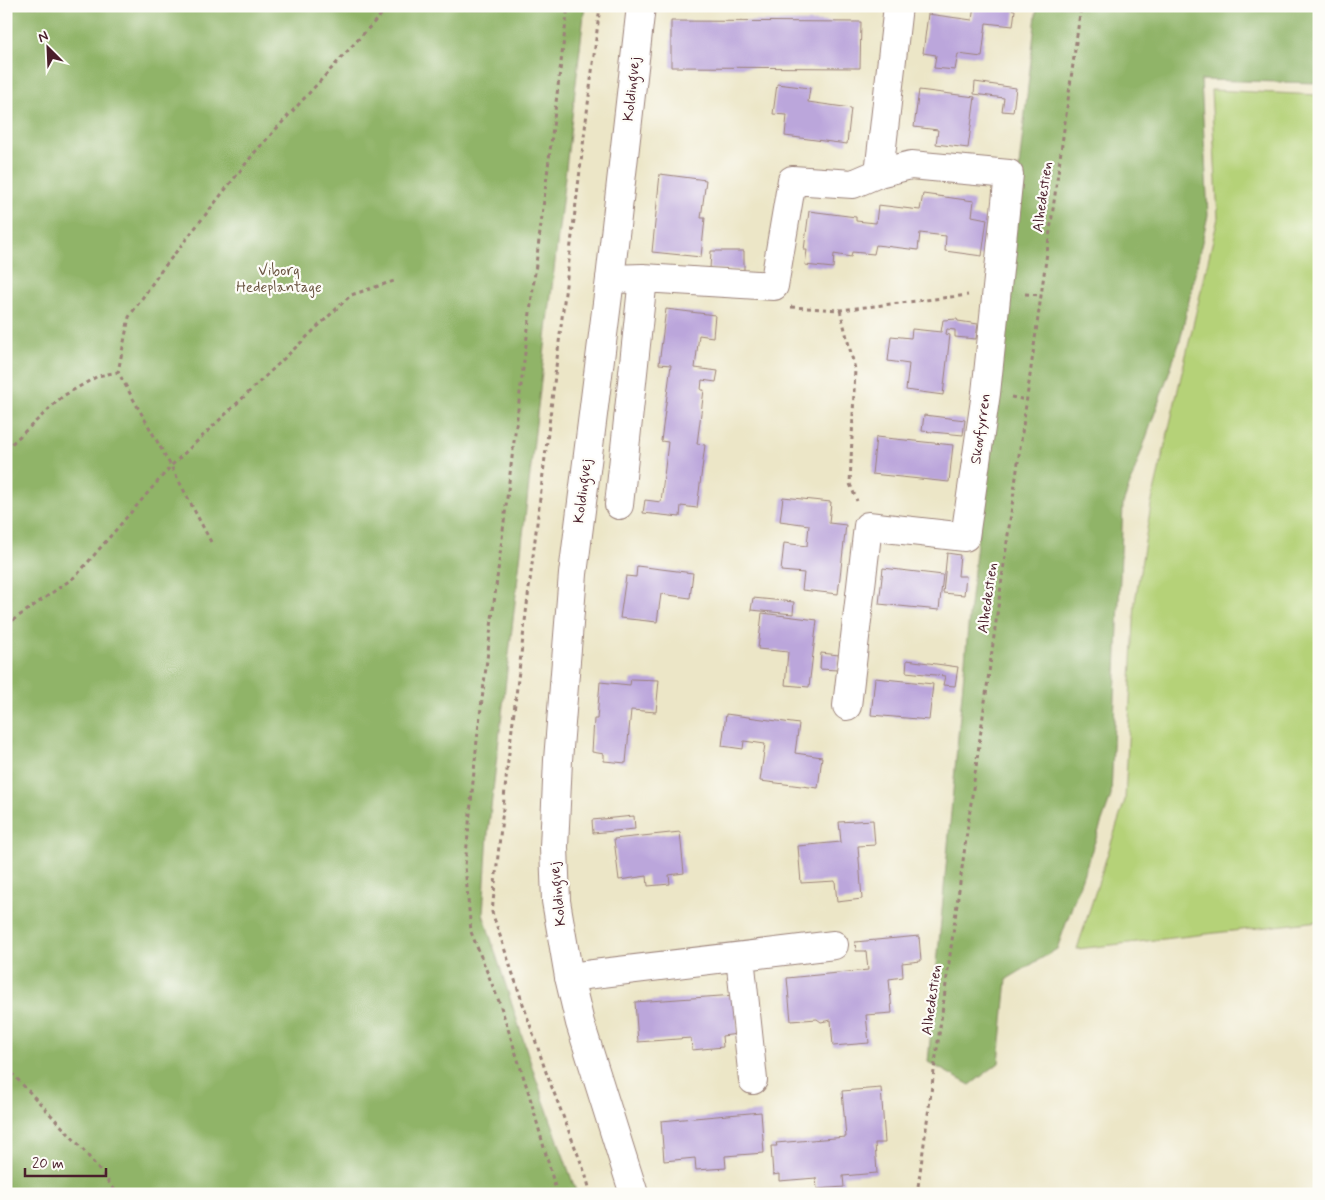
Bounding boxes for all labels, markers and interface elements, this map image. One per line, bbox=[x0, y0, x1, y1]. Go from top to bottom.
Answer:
north arrow bbox=[22, 22, 72, 72]
text: N bbox=[35, 27, 51, 47]
street label: Koldingvej bbox=[619, 56, 646, 122]
street label: Alhedestien bbox=[1028, 160, 1058, 234]
park label: Viborg Hedeplantage bbox=[236, 261, 322, 298]
street label: Skovfyrren bbox=[966, 392, 996, 466]
street label: Koldingvej bbox=[569, 458, 598, 525]
street label: Alhedestien bbox=[973, 561, 1003, 635]
street label: Koldingvej bbox=[545, 861, 572, 927]
street label: Alhedestien bbox=[917, 963, 947, 1037]
scale bar bbox=[25, 1145, 106, 1177]
text: 20 m bbox=[32, 1154, 64, 1174]

